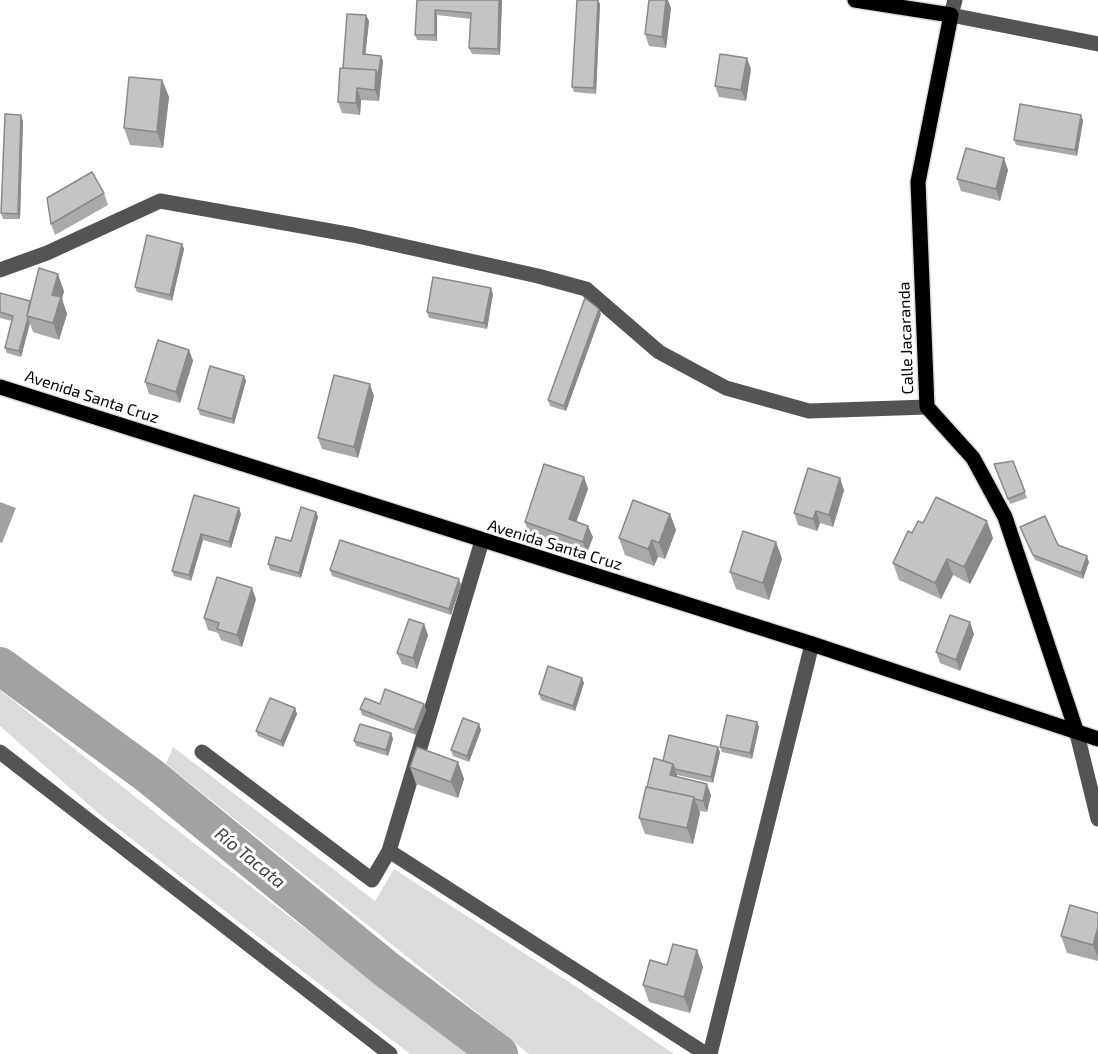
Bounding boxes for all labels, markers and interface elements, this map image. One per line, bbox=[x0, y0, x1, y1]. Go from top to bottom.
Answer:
street label: Calle Jacaranda bbox=[894, 281, 918, 395]
street label: Avenida Santa Cruz bbox=[23, 366, 161, 428]
street label: Avenida Santa Cruz bbox=[485, 515, 625, 575]
water label: Río Tacata bbox=[210, 823, 290, 893]

